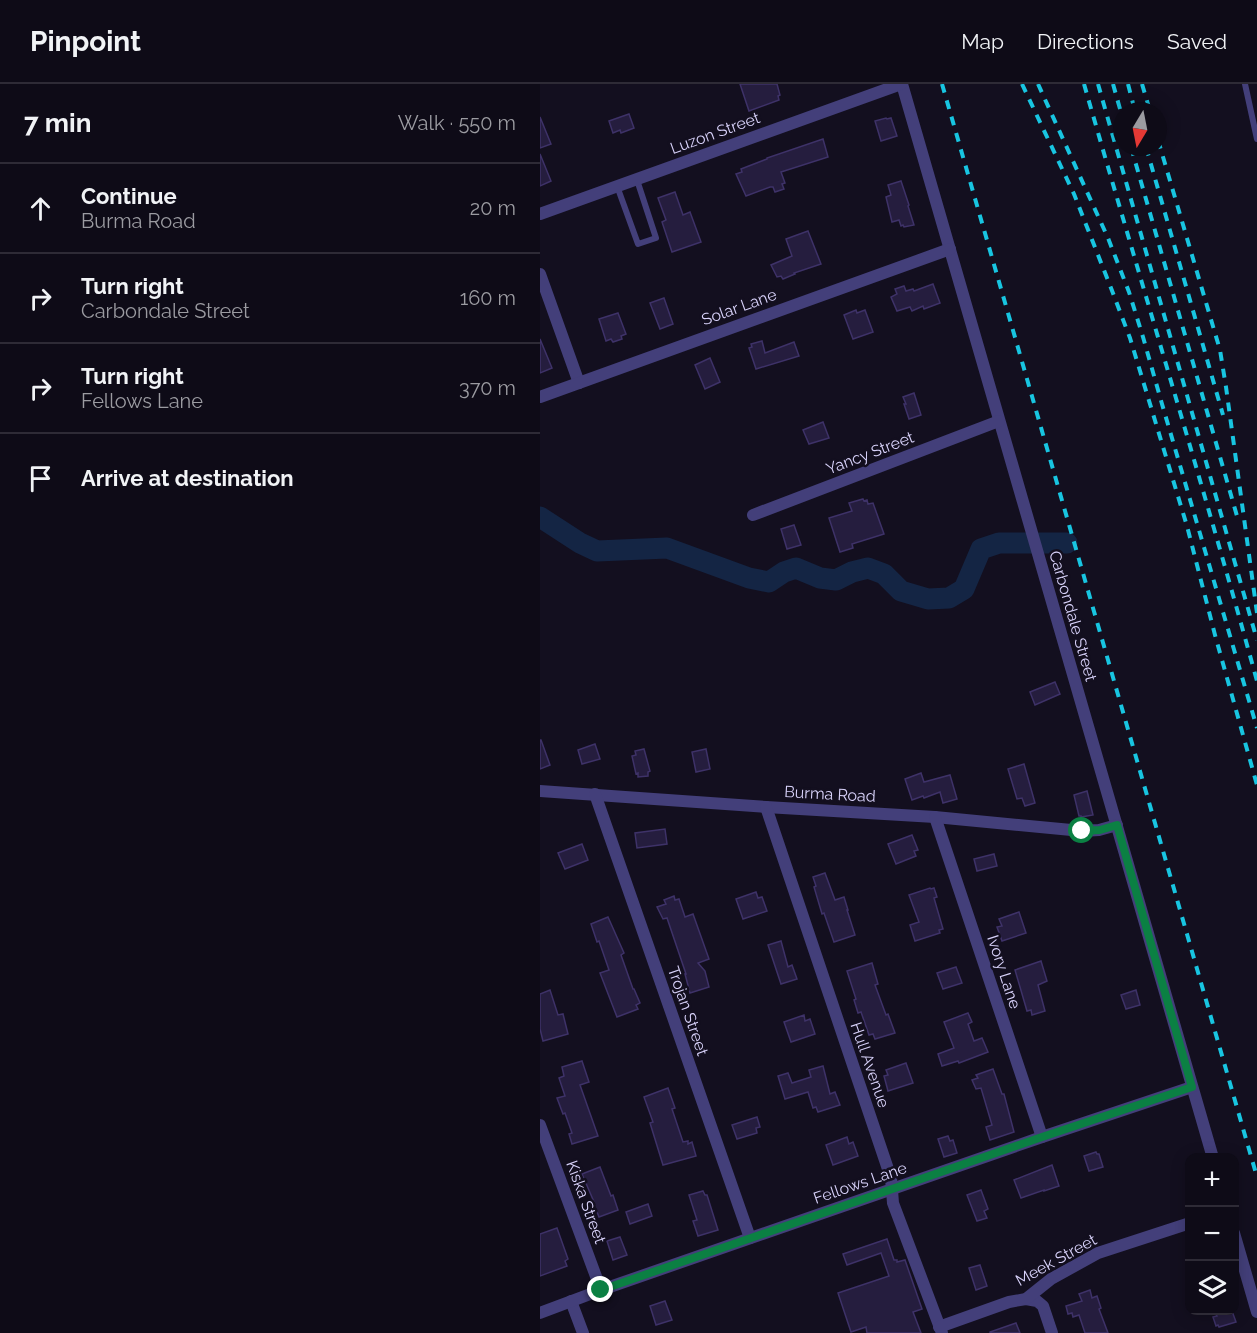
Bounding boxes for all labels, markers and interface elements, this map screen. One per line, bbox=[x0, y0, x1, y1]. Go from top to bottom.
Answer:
text: Pinpoint bbox=[30, 25, 141, 58]
text: Map bbox=[961, 29, 1004, 54]
text: Directions bbox=[1037, 29, 1134, 54]
text: Saved bbox=[1167, 29, 1227, 54]
north arrow bbox=[1113, 102, 1167, 156]
text: 7 min bbox=[24, 108, 91, 138]
street label: Luzon Street bbox=[668, 108, 763, 158]
text: Walk · 550 m bbox=[398, 111, 516, 135]
text: Continue bbox=[81, 183, 177, 209]
icon: ahead bbox=[24, 192, 57, 225]
text: 20 m bbox=[470, 196, 516, 220]
text: Burma Road bbox=[81, 209, 196, 233]
text: Turn right bbox=[81, 273, 184, 299]
icon: right bbox=[24, 282, 57, 315]
street label: Solar Lane bbox=[699, 285, 779, 329]
text: 160 m bbox=[460, 286, 516, 310]
text: Carbondale Street bbox=[81, 299, 250, 323]
text: Turn right bbox=[81, 363, 184, 389]
icon: right bbox=[24, 372, 57, 405]
text: 370 m bbox=[459, 376, 516, 400]
text: Fellows Lane bbox=[81, 389, 203, 413]
street label: Yancy Street bbox=[823, 427, 917, 478]
icon: arrive bbox=[24, 462, 57, 495]
text: Arrive at destination bbox=[81, 465, 294, 491]
street label: Carbondale Street bbox=[1045, 549, 1101, 684]
street label: Burma Road bbox=[784, 782, 876, 806]
route start bbox=[1068, 817, 1094, 843]
street label: Ivory Lane bbox=[983, 933, 1025, 1011]
street label: Trojan Street bbox=[664, 964, 712, 1059]
street label: Hull Avenue bbox=[846, 1020, 894, 1110]
map controls bbox=[1185, 1153, 1239, 1315]
button: + bbox=[1185, 1153, 1239, 1207]
street label: Kiska Street bbox=[562, 1158, 610, 1247]
street label: Fellows Lane bbox=[811, 1158, 909, 1208]
button: − bbox=[1185, 1207, 1239, 1261]
street label: Meek Street bbox=[1012, 1230, 1100, 1290]
button: layers bbox=[1185, 1261, 1239, 1315]
route end bbox=[587, 1276, 613, 1302]

